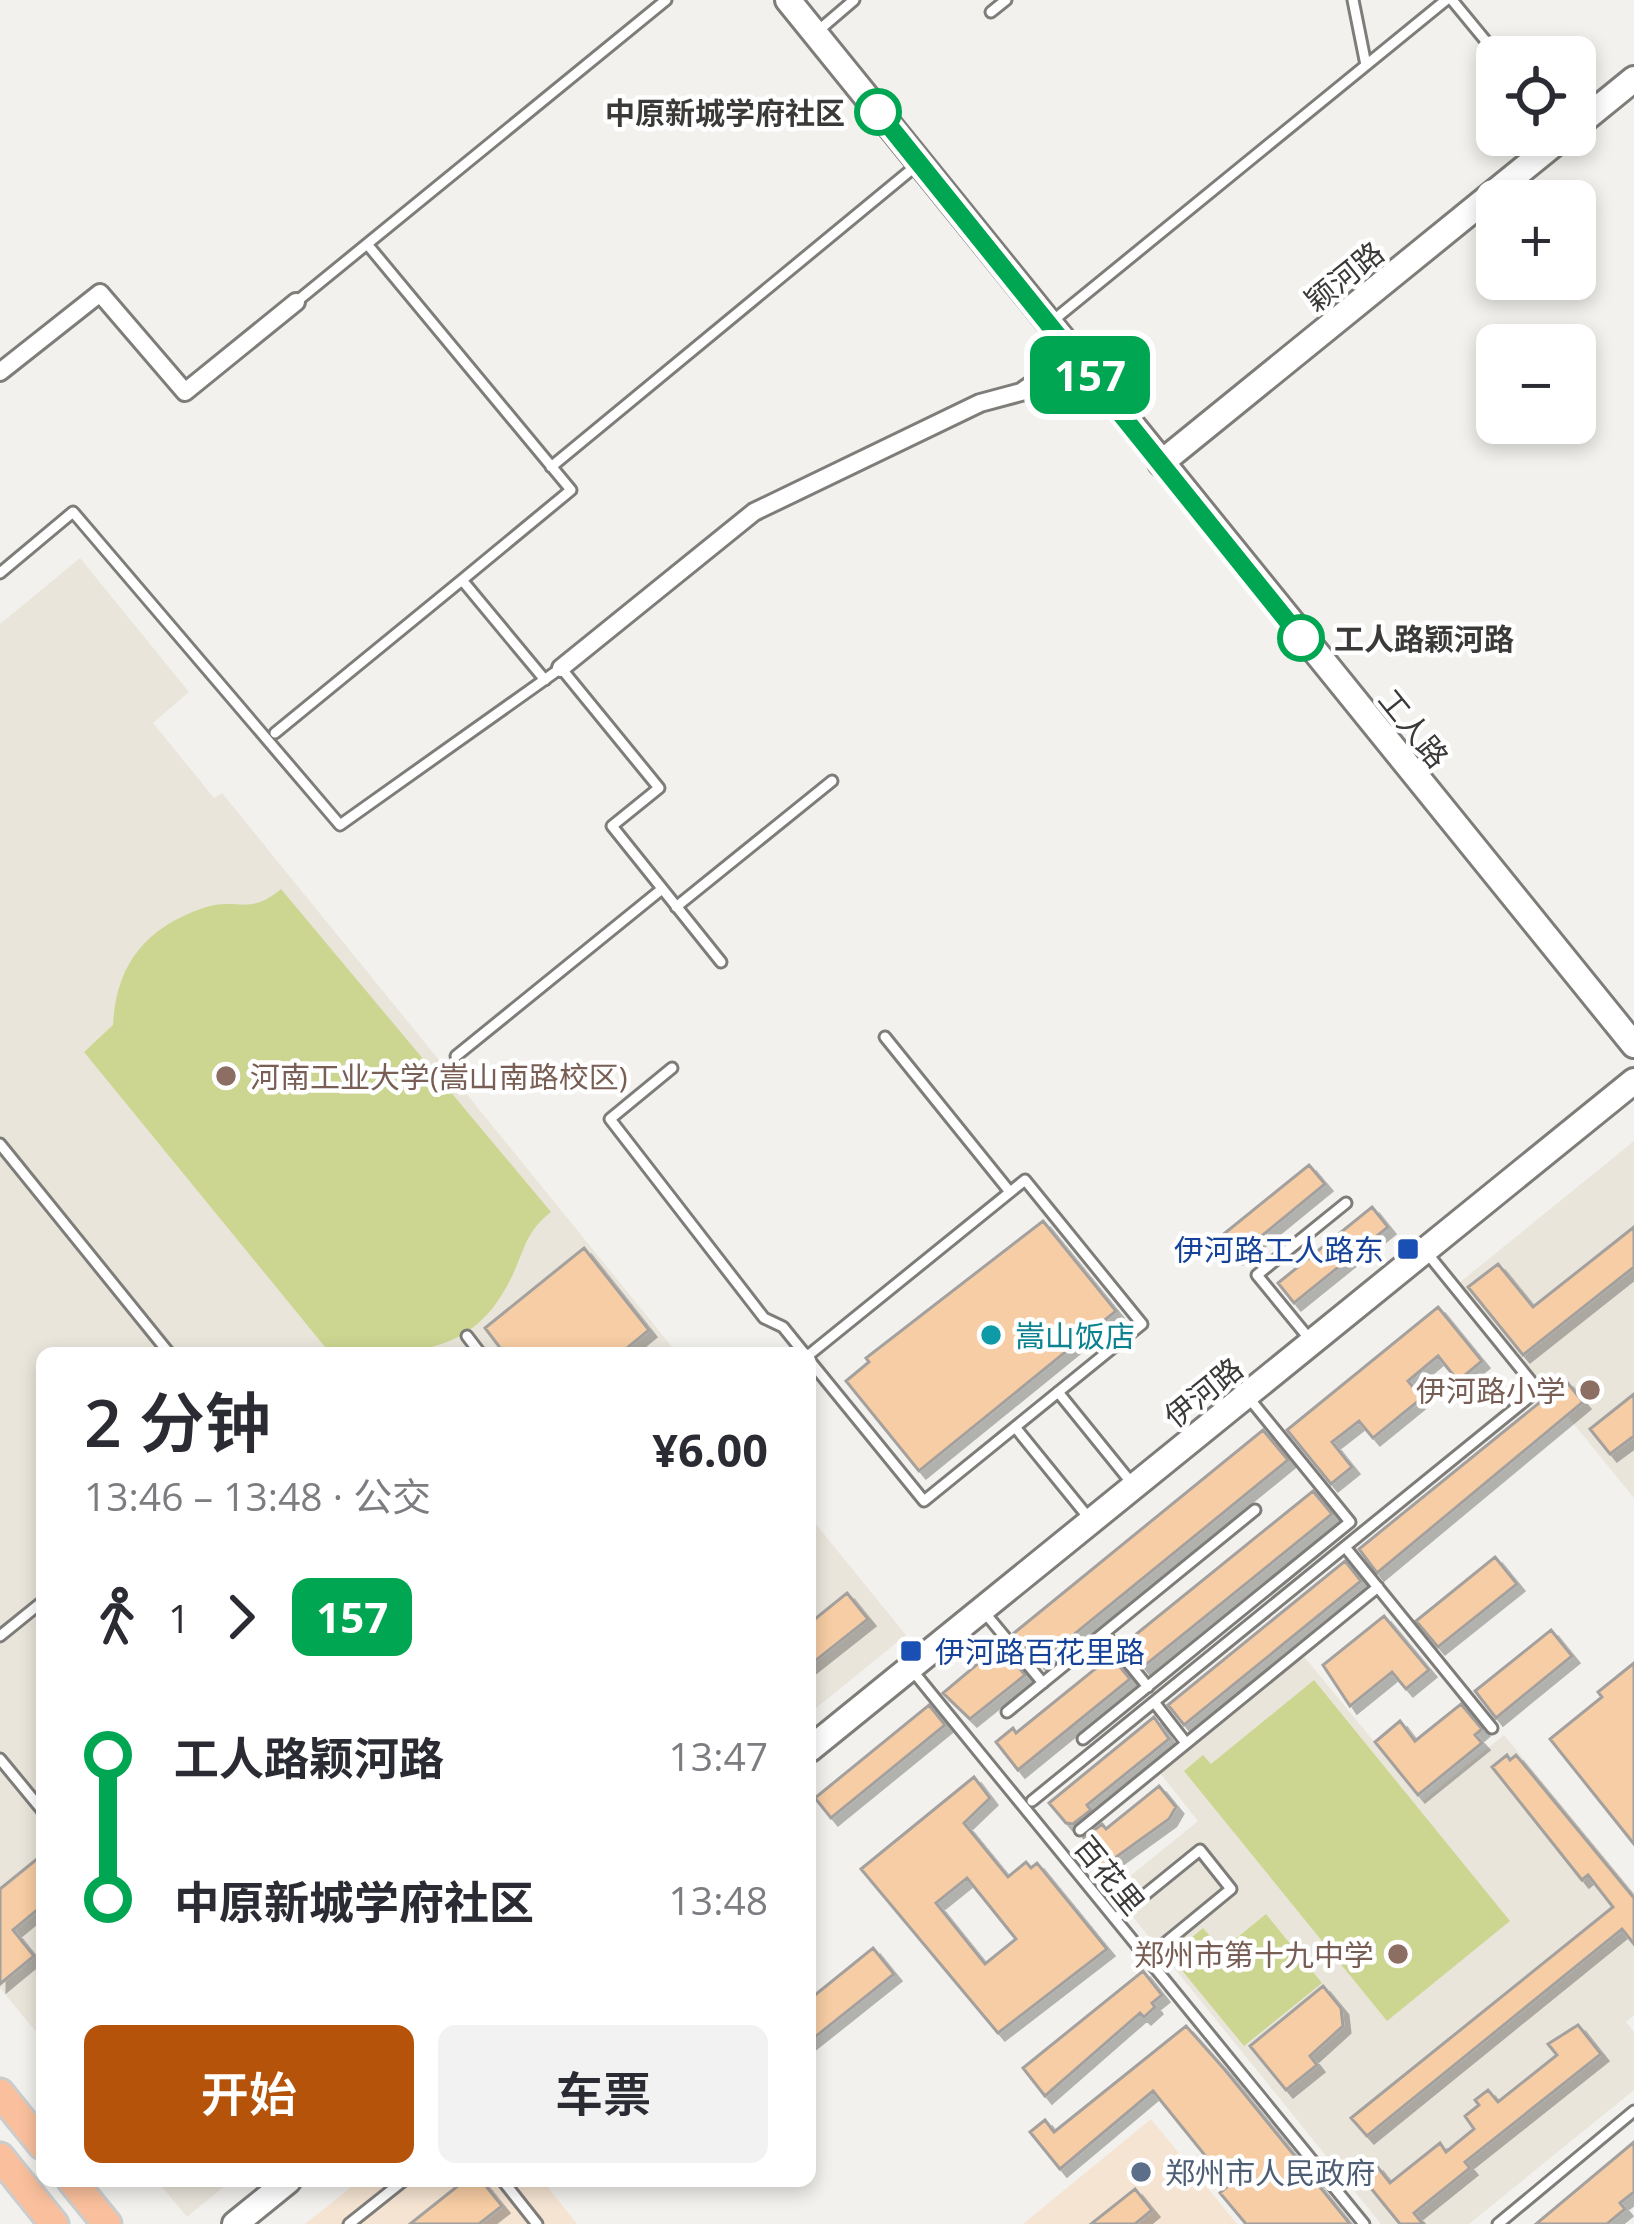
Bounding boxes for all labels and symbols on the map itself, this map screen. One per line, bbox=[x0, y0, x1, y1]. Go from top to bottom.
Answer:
marker: 中原新城学府社区 bbox=[856, 90, 900, 134]
place label: 中原新城学府社区 bbox=[605, 92, 845, 133]
street label: 颖河路 bbox=[1296, 232, 1392, 320]
line badge: 157 bbox=[1021, 336, 1159, 414]
marker: 工人路颖河路 bbox=[1279, 616, 1323, 660]
place label: 工人路颖河路 bbox=[1334, 618, 1514, 659]
street label: 工人路 bbox=[1370, 680, 1458, 776]
place label: 河南工业大学(嵩山南路校区) bbox=[250, 1056, 628, 1097]
marker: 河南工业大学(嵩山南路校区) bbox=[213, 1063, 239, 1089]
place label: 伊河路工人路东 bbox=[1174, 1229, 1384, 1270]
marker: 伊河路工人路东 bbox=[1395, 1236, 1421, 1262]
place label: 嵩山饭店 bbox=[1015, 1315, 1135, 1356]
marker: 嵩山饭店 bbox=[978, 1322, 1004, 1348]
street label: 伊河路 bbox=[1155, 1348, 1251, 1436]
place label: 伊河路小学 bbox=[1416, 1370, 1566, 1411]
marker: 伊河路小学 bbox=[1577, 1377, 1603, 1403]
place label: 伊河路百花里路 bbox=[935, 1631, 1145, 1672]
marker: 伊河路百花里路 bbox=[898, 1638, 924, 1664]
street label: 百花里 bbox=[1066, 1827, 1154, 1923]
place label: 郑州市第十九中学 bbox=[1134, 1934, 1374, 1975]
marker: 郑州市第十九中学 bbox=[1385, 1941, 1411, 1967]
place label: 郑州市人民政府 bbox=[1165, 2152, 1375, 2193]
marker: 郑州市人民政府 bbox=[1128, 2159, 1154, 2185]

